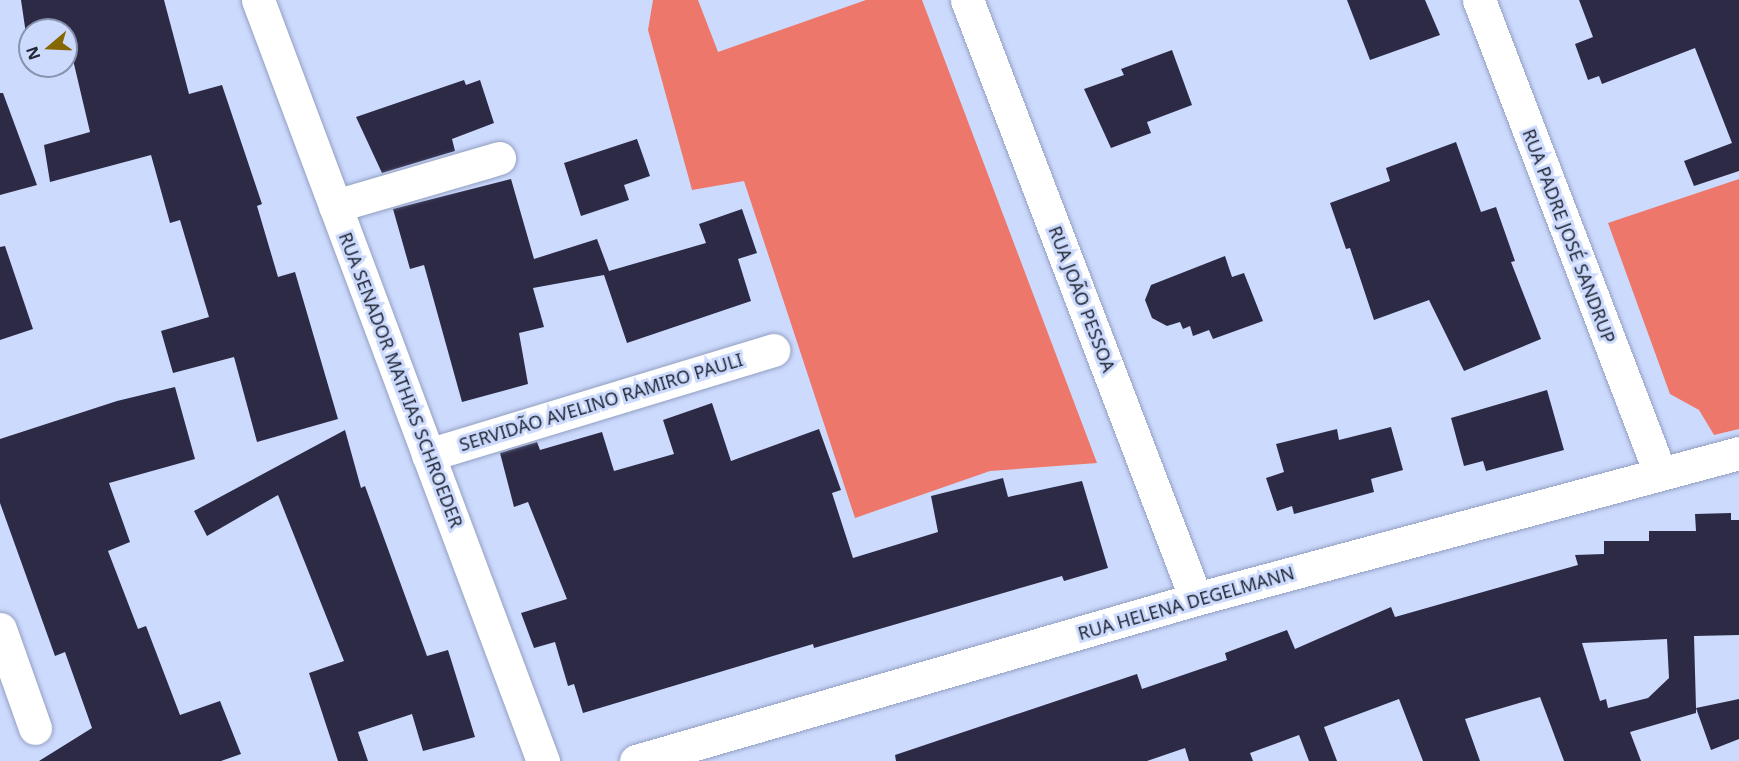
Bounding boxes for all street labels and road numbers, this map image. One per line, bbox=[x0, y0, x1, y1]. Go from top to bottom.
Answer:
street label: RUA PADRE JOSÉ SANDRUP bbox=[1518, 126, 1620, 346]
street label: RUA JOÃO PESSOA bbox=[1044, 223, 1120, 375]
street label: RUA SENADOR MATHIAS SCHROEDER bbox=[335, 229, 467, 531]
street label: SERVIDÃO AVELINO RAMIRO PAULI bbox=[457, 348, 745, 456]
street label: RUA HELENA DEGELMANN bbox=[1075, 562, 1297, 644]

